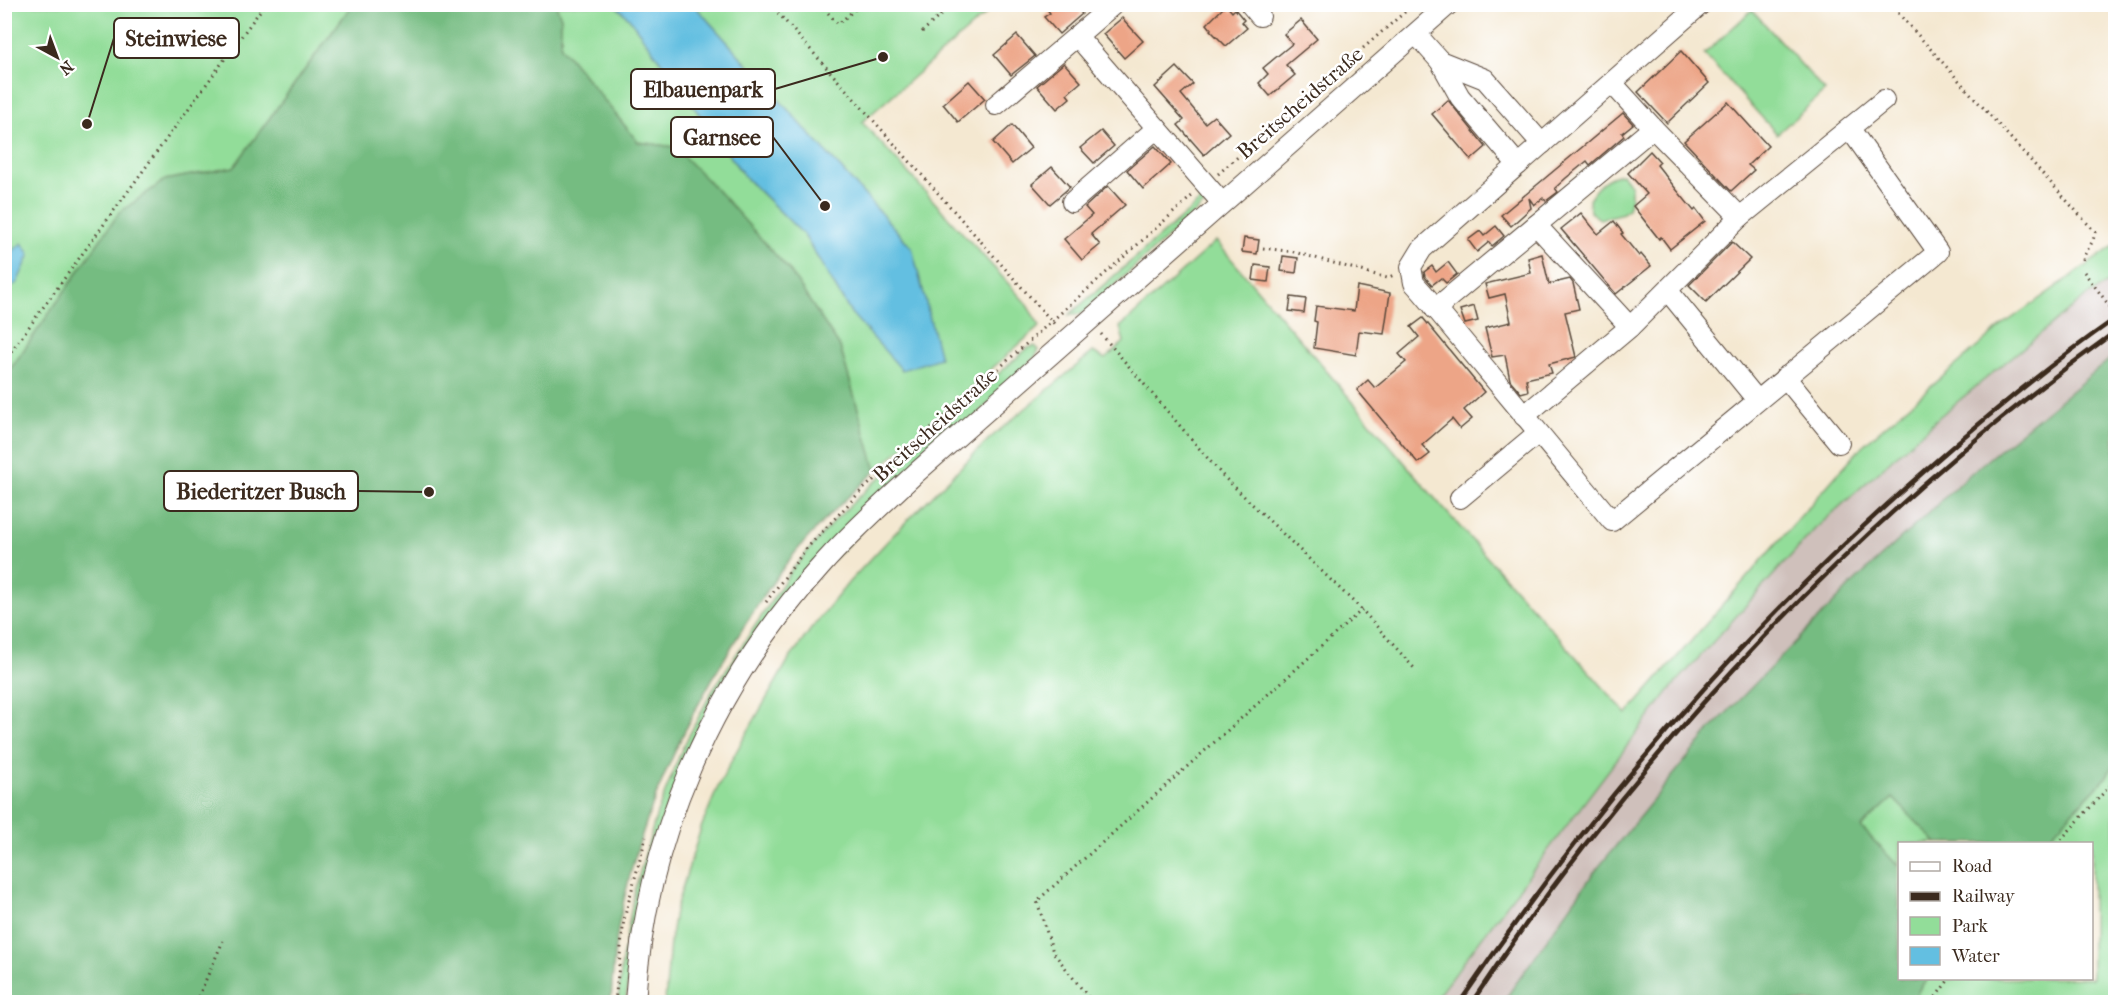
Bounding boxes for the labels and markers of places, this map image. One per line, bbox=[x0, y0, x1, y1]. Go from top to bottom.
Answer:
callout: Steinwiese bbox=[114, 18, 239, 58]
callout: Elbauenpark bbox=[631, 69, 775, 109]
callout: Garnsee bbox=[671, 117, 773, 157]
callout: Biederitzer Busch bbox=[164, 471, 358, 511]

